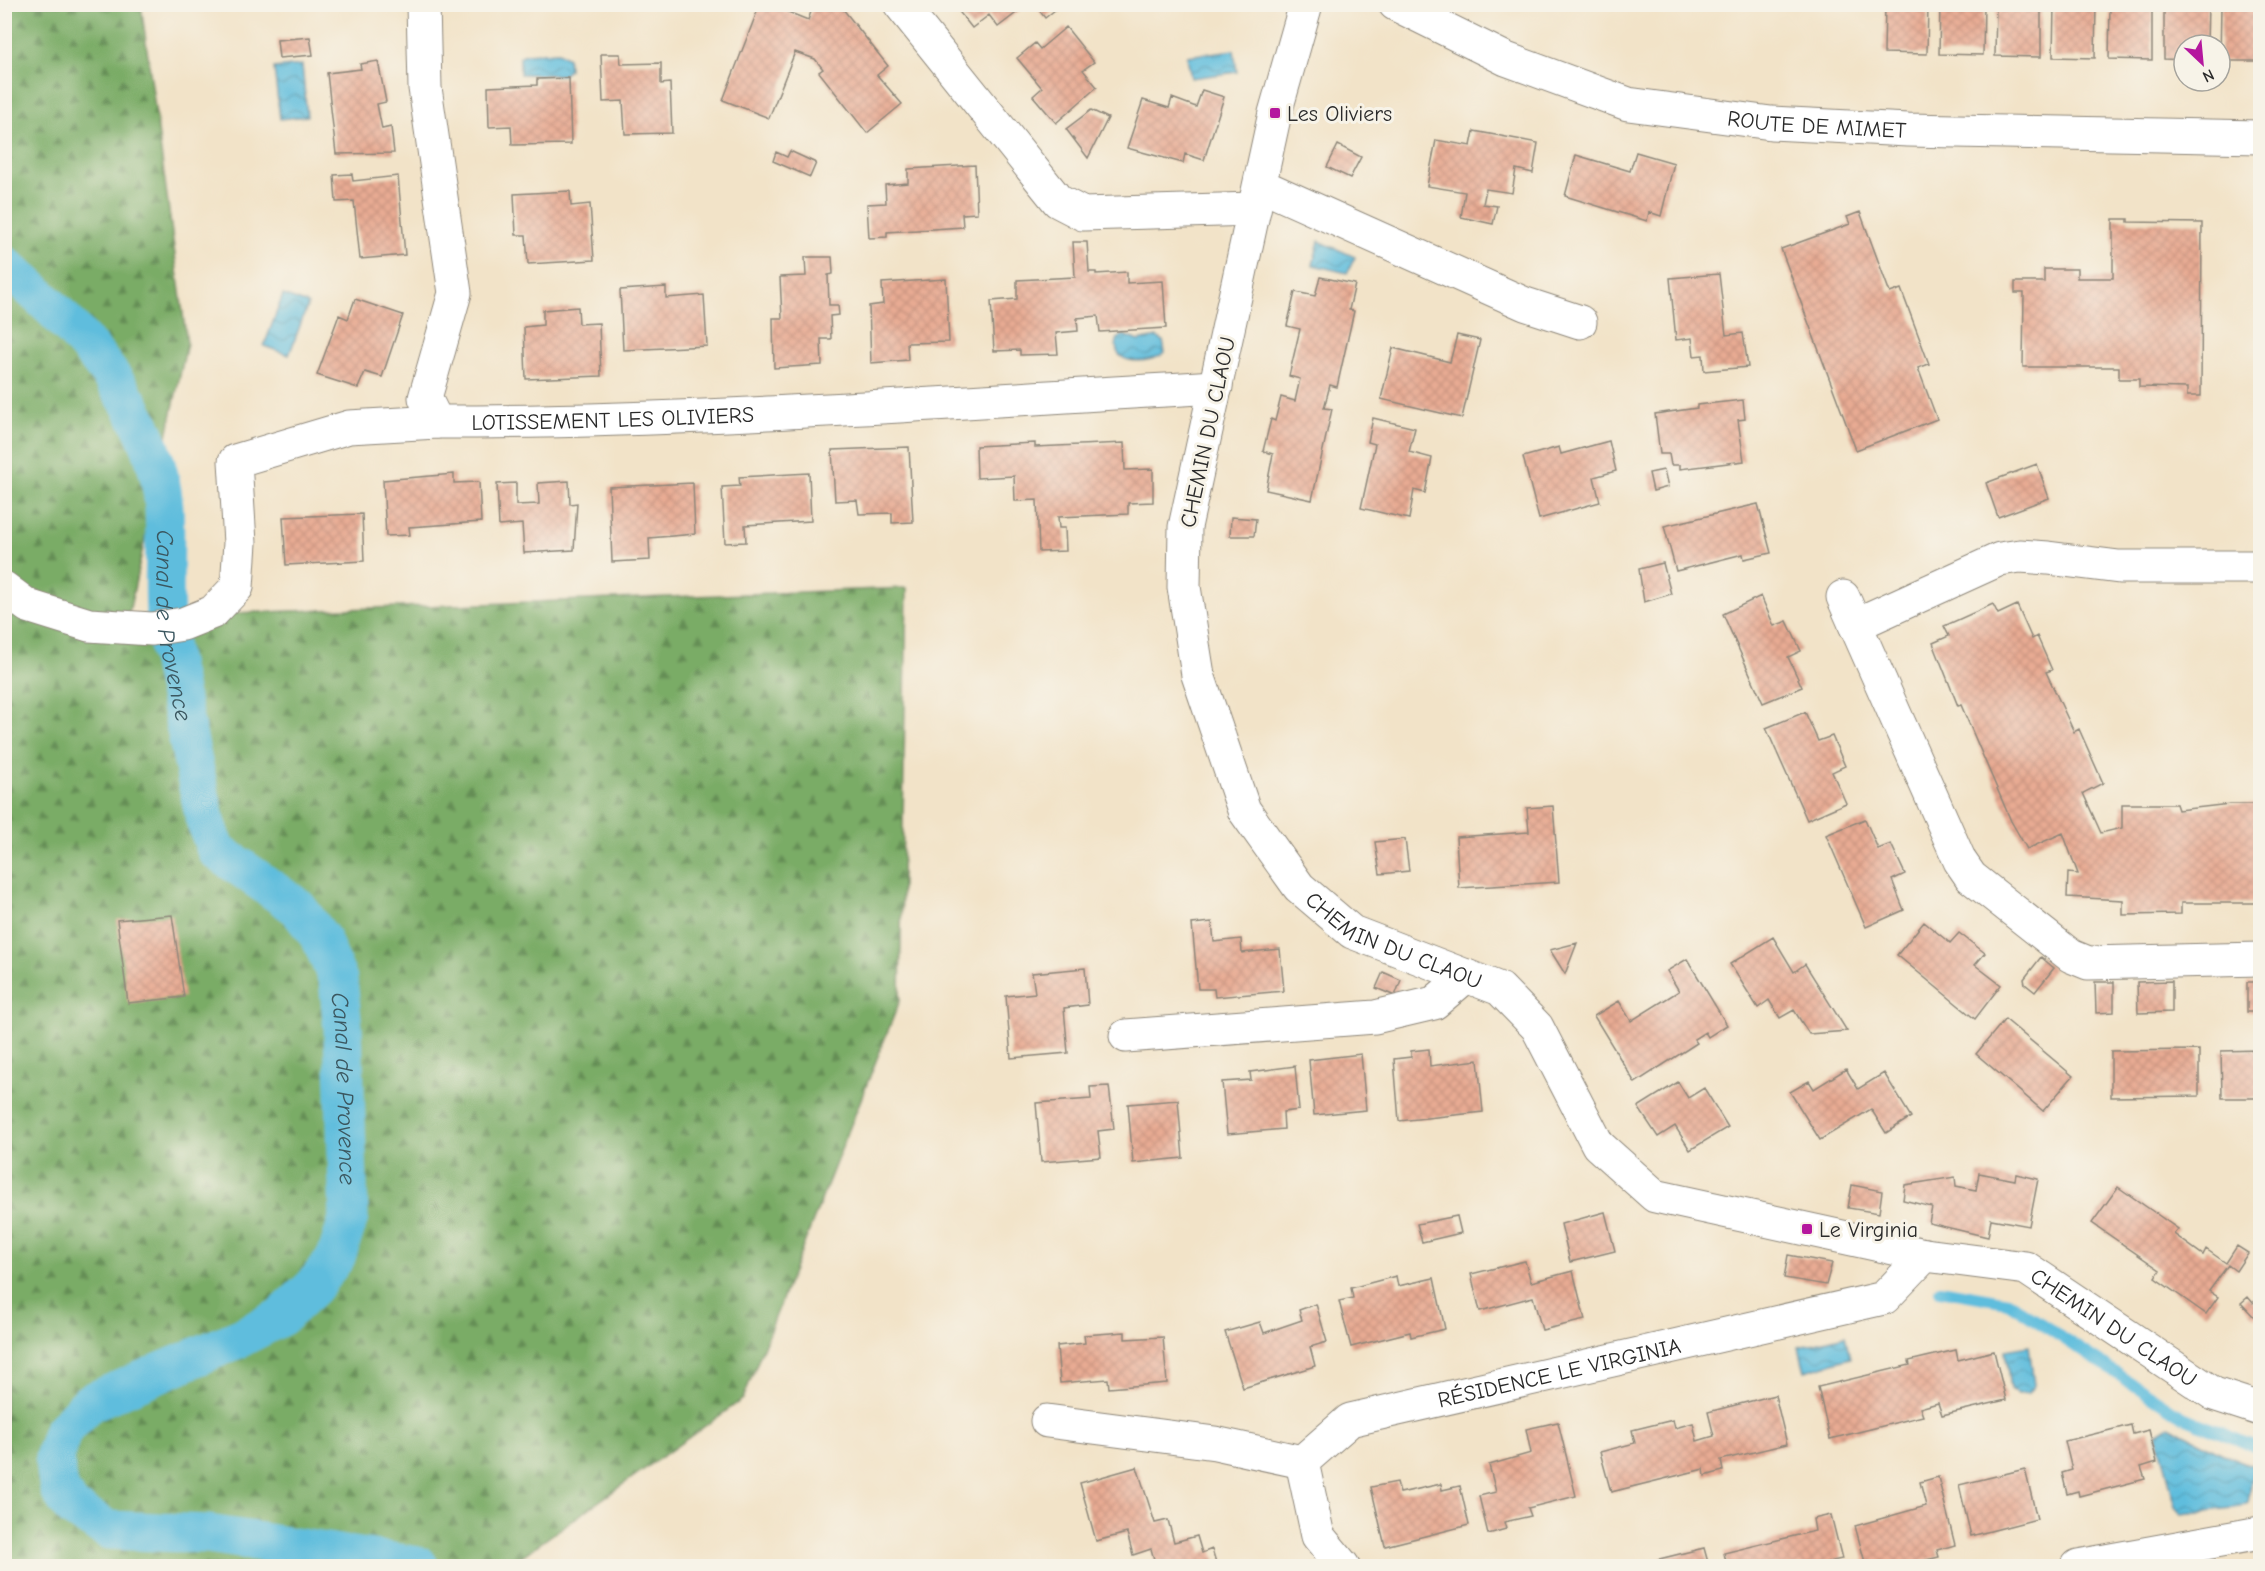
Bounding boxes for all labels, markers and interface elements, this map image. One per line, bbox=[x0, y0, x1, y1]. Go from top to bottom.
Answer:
north arrow bbox=[2172, 33, 2232, 93]
text: N bbox=[2200, 65, 2217, 86]
place label: Les Oliviers bbox=[1287, 101, 1392, 127]
street label: ROUTE DE MIMET bbox=[1726, 105, 1907, 144]
marker: Les Oliviers bbox=[1268, 106, 1282, 120]
street label: CHEMIN DU CLAOU bbox=[1175, 334, 1241, 530]
street label: LOTISSEMENT LES OLIVIERS bbox=[471, 402, 755, 436]
water label: Canal de Provence bbox=[150, 530, 198, 724]
street label: CHEMIN DU CLAOU bbox=[1300, 886, 1485, 995]
water label: Canal de Provence bbox=[325, 991, 362, 1185]
place label: Le Virginia bbox=[1819, 1217, 1918, 1243]
marker: Le Virginia bbox=[1800, 1222, 1814, 1236]
street label: CHEMIN DU CLAOU bbox=[2025, 1263, 2202, 1393]
street label: RÉSIDENCE LE VIRGINIA bbox=[1435, 1333, 1683, 1414]

